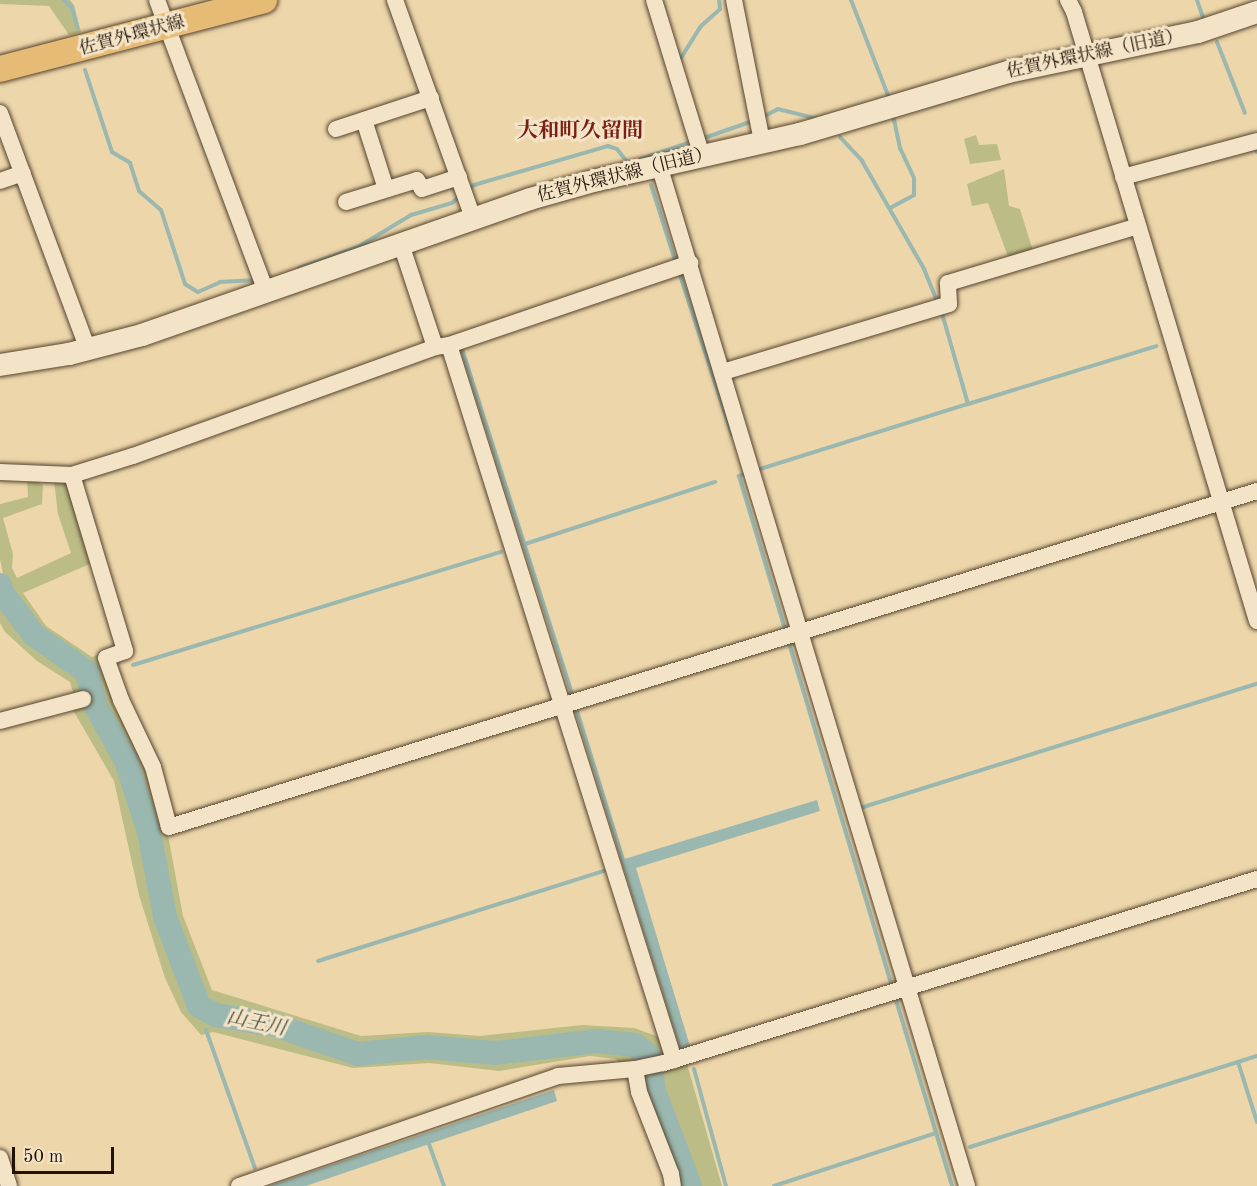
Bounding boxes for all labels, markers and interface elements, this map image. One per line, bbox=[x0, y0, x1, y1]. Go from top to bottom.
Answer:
street label: 佐賀外環状線 bbox=[77, 12, 187, 60]
street label: 佐賀外環状線（旧道） bbox=[1005, 25, 1185, 83]
district label: 大和町久留間 bbox=[517, 119, 643, 145]
street label: 佐賀外環状線（旧道） bbox=[535, 143, 715, 207]
water label: 山王川 bbox=[224, 1006, 288, 1042]
scale bar bbox=[15, 1135, 117, 1173]
text: 50 m bbox=[23, 1148, 63, 1166]

